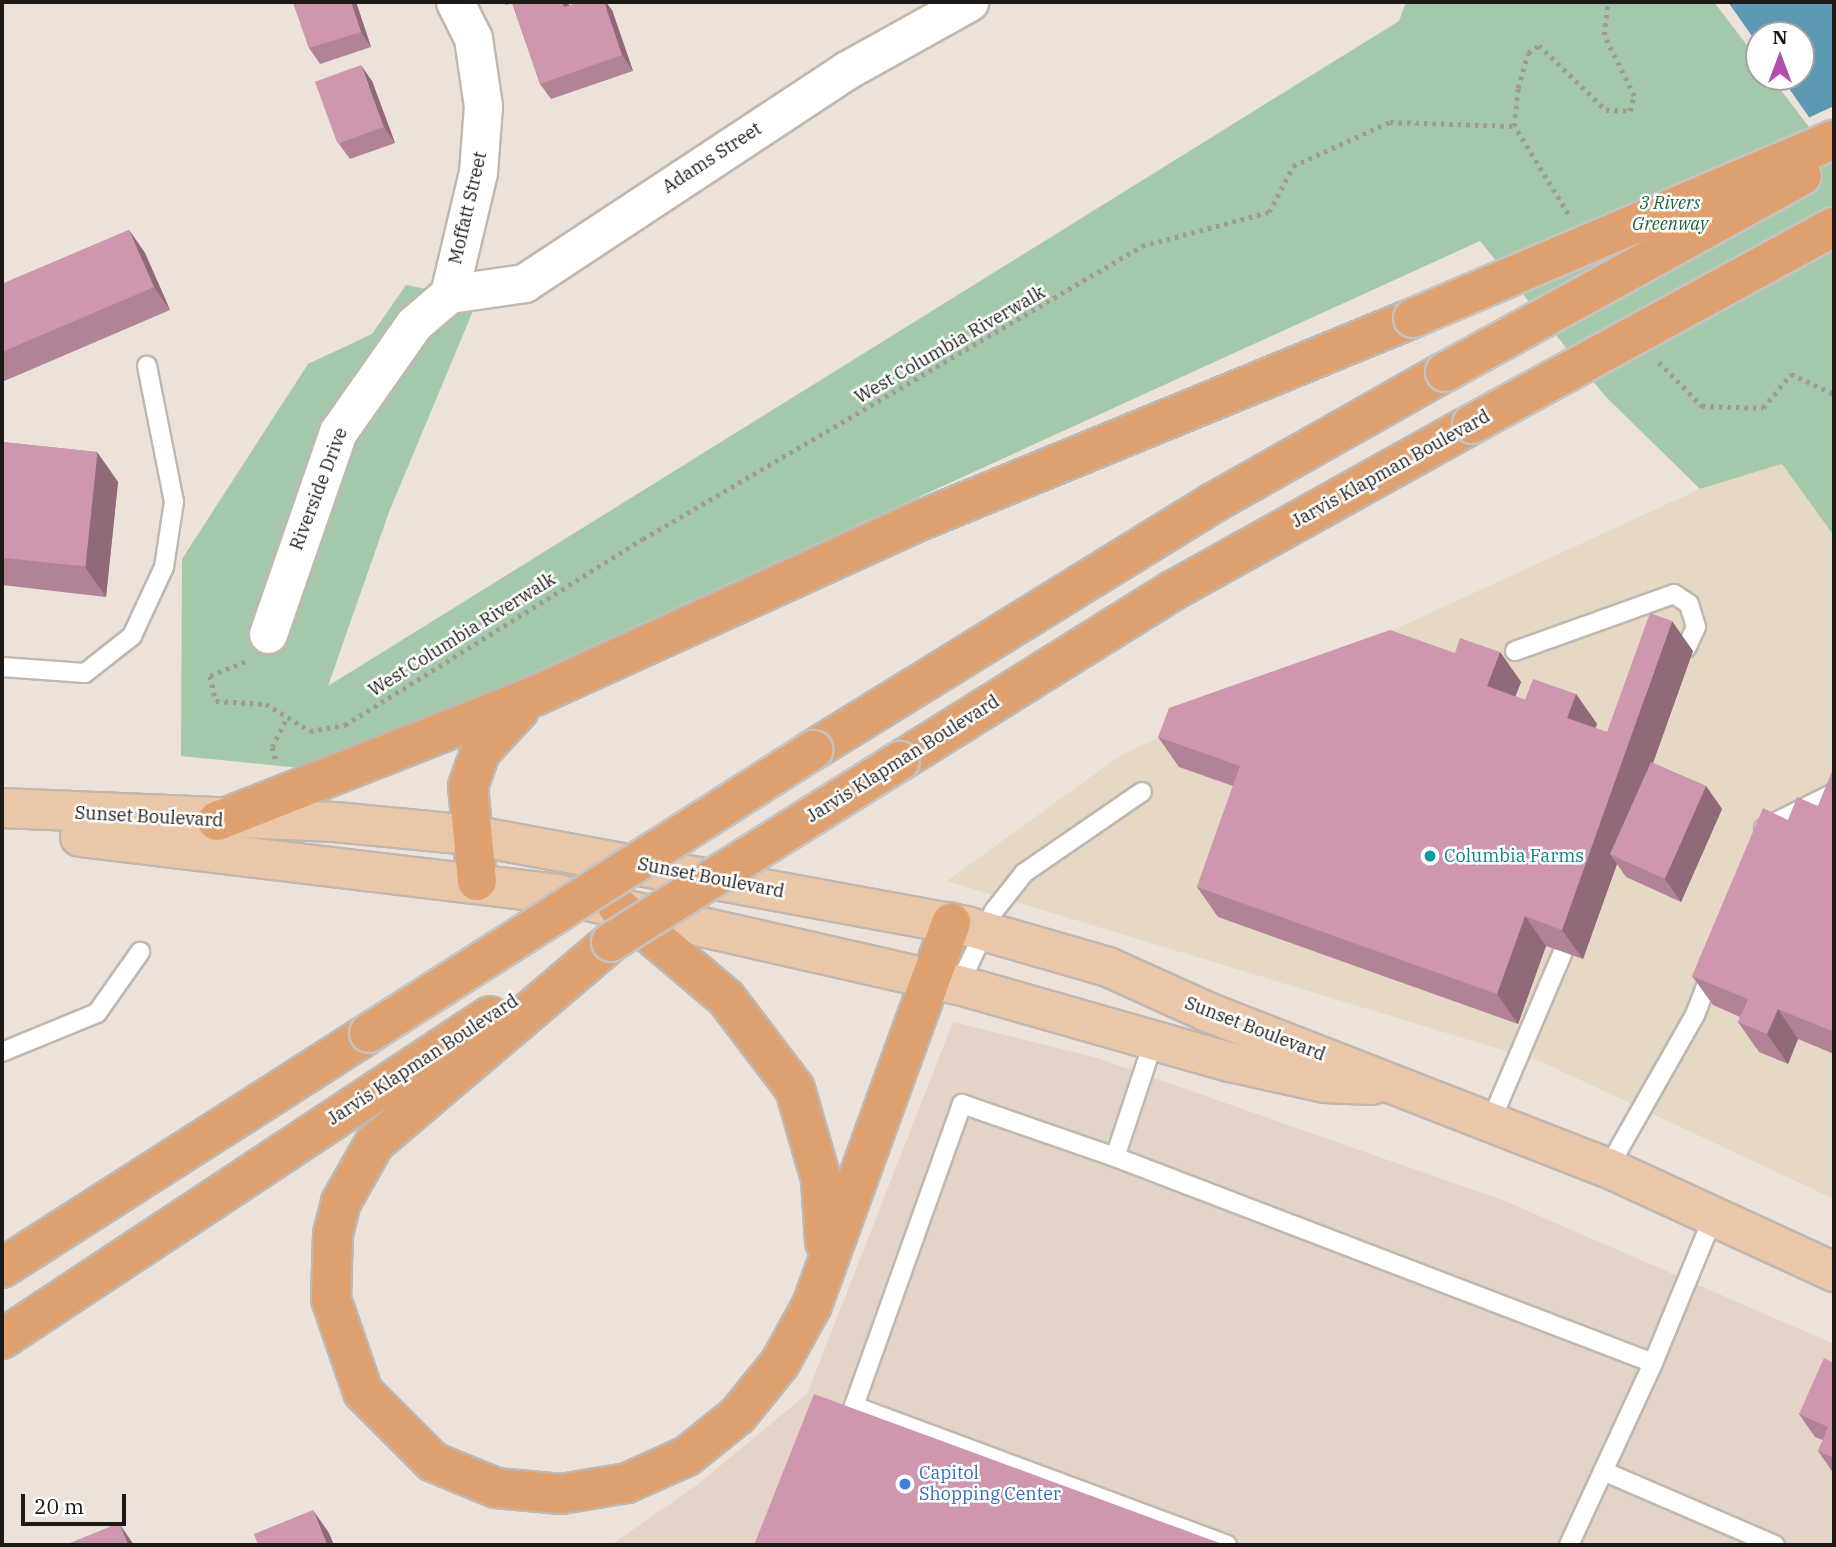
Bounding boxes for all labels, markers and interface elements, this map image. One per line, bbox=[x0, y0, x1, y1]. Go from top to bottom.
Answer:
north arrow bbox=[1745, 21, 1815, 91]
text: N bbox=[1772, 25, 1788, 49]
street label: Adams Street bbox=[658, 118, 766, 198]
street label: Moffatt Street bbox=[445, 150, 491, 266]
park label: 3 Rivers Greenway bbox=[1632, 193, 1708, 235]
street label: West Columbia Riverwalk bbox=[851, 282, 1049, 408]
street label: Jarvis Klapman Boulevard bbox=[1288, 406, 1494, 532]
street label: Riverside Drive bbox=[286, 425, 352, 553]
street label: West Columbia Riverwalk bbox=[365, 569, 559, 701]
street label: Jarvis Klapman Boulevard bbox=[803, 691, 1003, 827]
street label: Sunset Boulevard bbox=[74, 802, 224, 832]
place label: Columbia Farms bbox=[1444, 845, 1584, 867]
marker: Columbia Farms bbox=[1422, 848, 1438, 864]
street label: Sunset Boulevard bbox=[636, 853, 786, 903]
street label: Jarvis Klapman Boulevard bbox=[324, 990, 522, 1130]
street label: Sunset Boulevard bbox=[1182, 992, 1328, 1066]
place label: Capitol Shopping Center bbox=[919, 1463, 1061, 1506]
marker: Capitol Shopping Center bbox=[897, 1476, 913, 1492]
scale bar bbox=[24, 1480, 130, 1524]
text: 20 m bbox=[34, 1492, 84, 1520]

